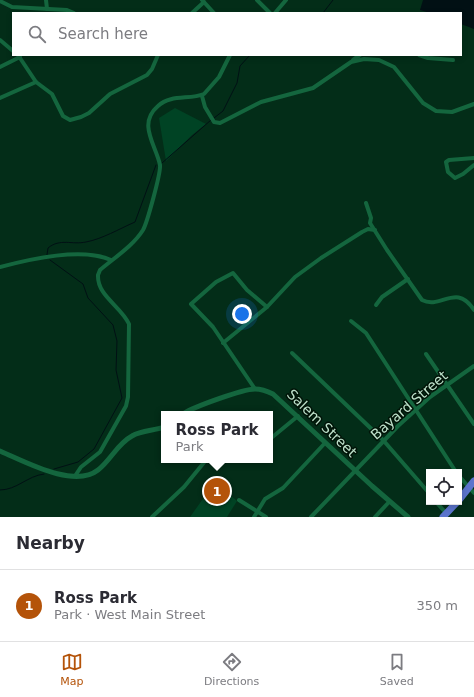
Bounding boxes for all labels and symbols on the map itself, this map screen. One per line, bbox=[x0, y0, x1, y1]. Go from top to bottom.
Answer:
your location bbox=[232, 304, 252, 324]
street label: Bayard Street bbox=[367, 367, 451, 443]
street label: Salem Street bbox=[284, 386, 361, 461]
pin: 1 bbox=[204, 476, 230, 506]

